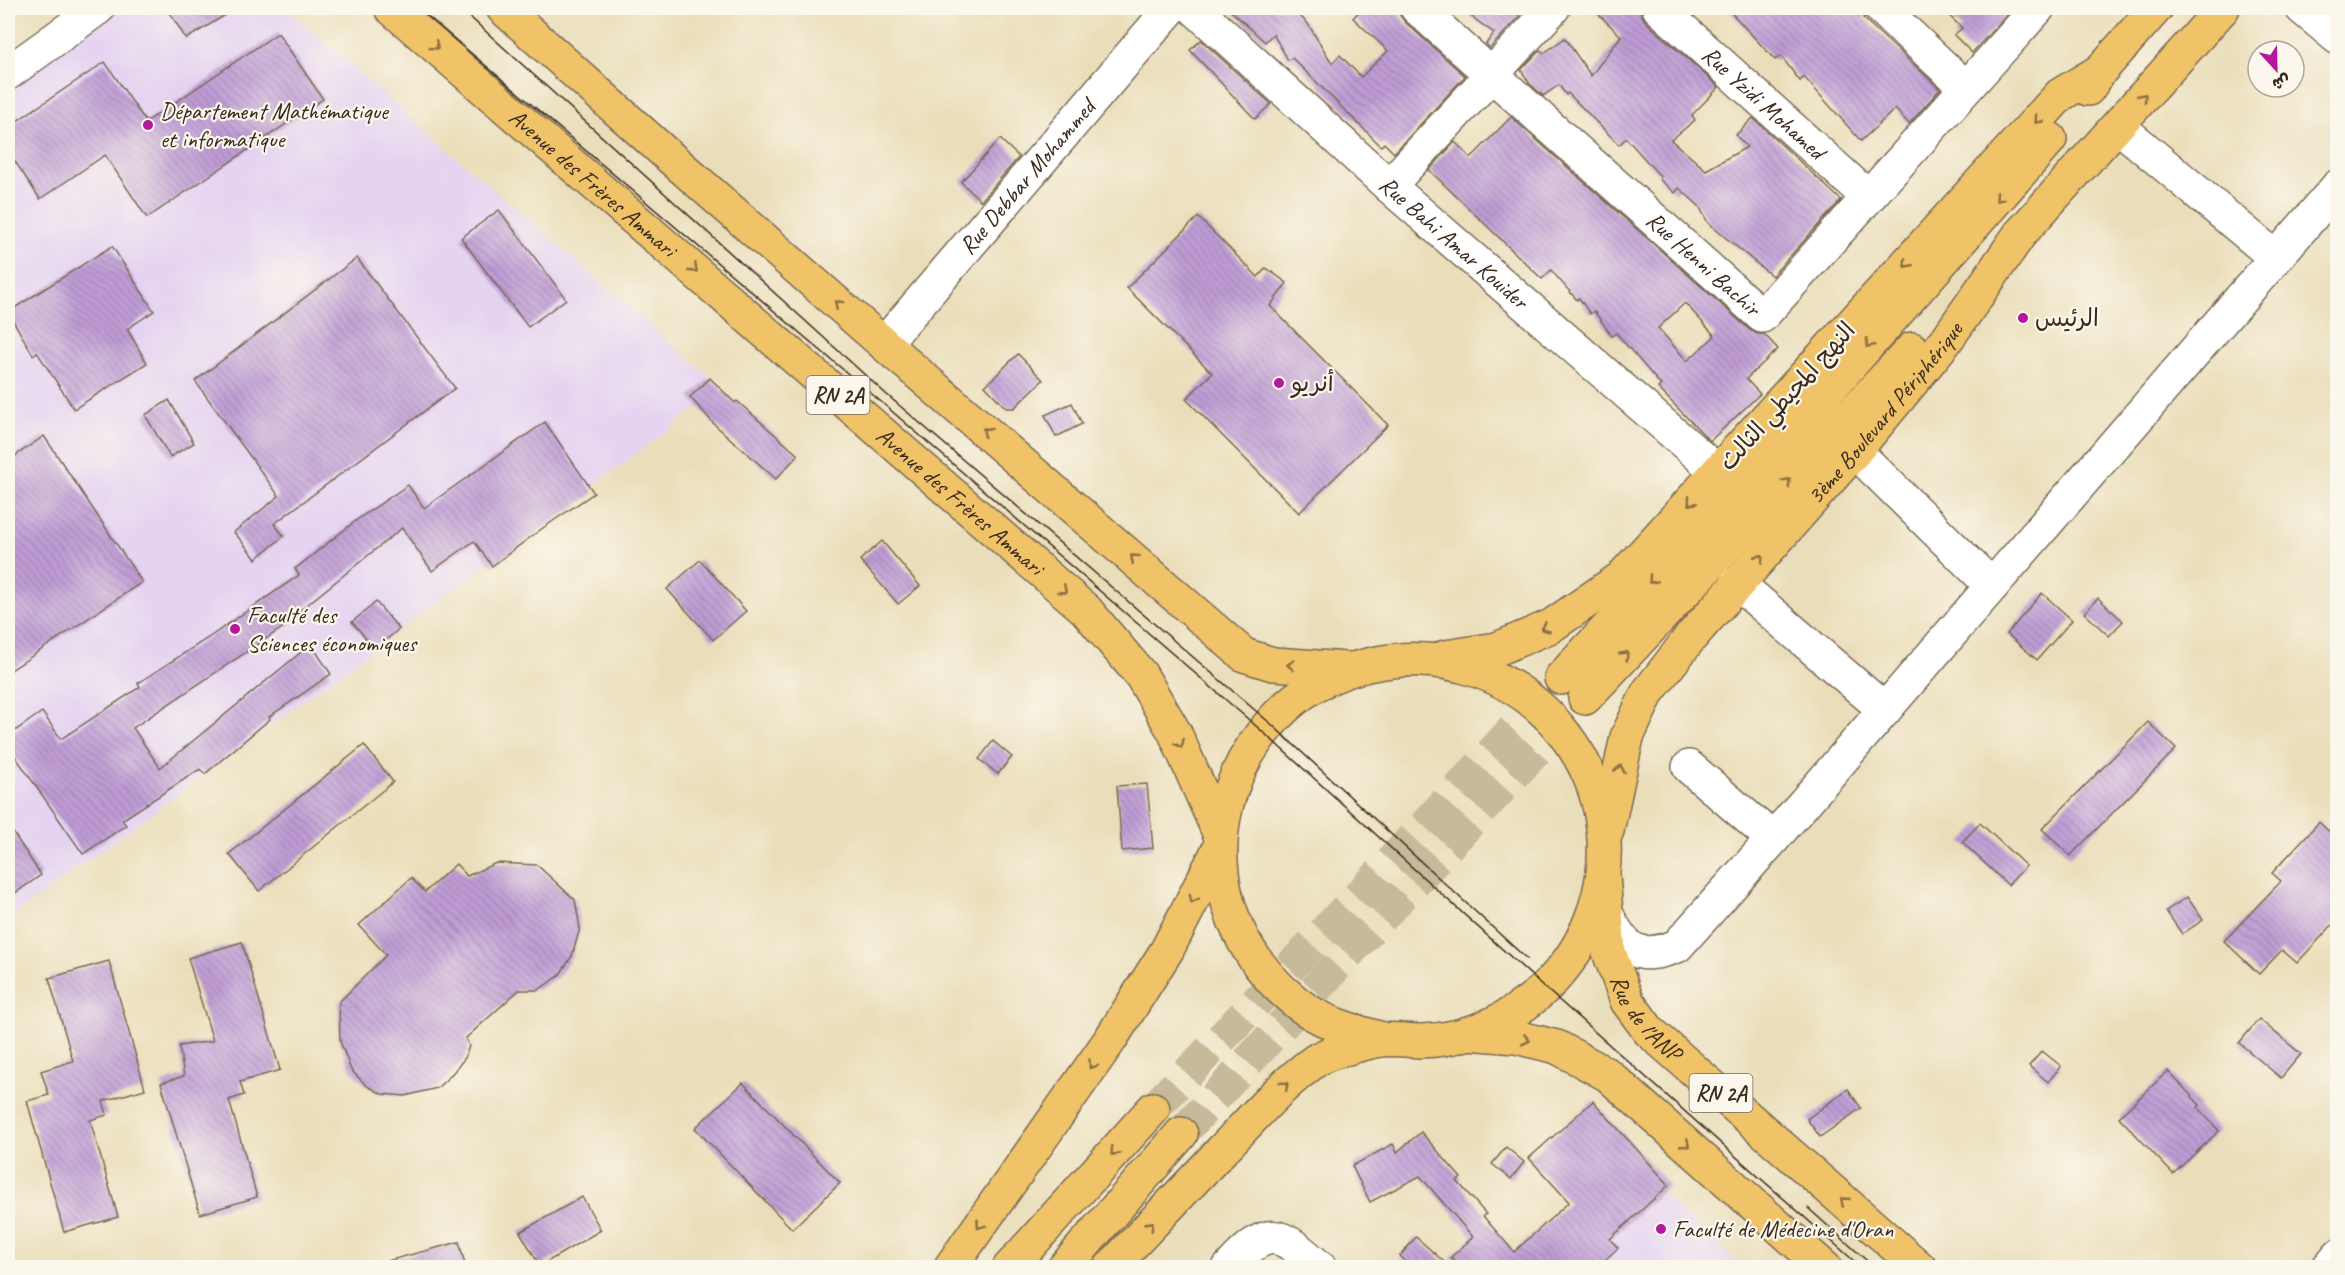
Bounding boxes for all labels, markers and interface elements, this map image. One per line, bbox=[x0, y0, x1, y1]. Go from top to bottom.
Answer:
one-way arrow bbox=[428, 39, 439, 50]
street label: Rue Yzidi Mohamed bbox=[1696, 39, 1834, 168]
north arrow bbox=[2246, 39, 2306, 99]
text: ش bbox=[2269, 69, 2293, 95]
street label: Rue Debbar Mohammed bbox=[952, 90, 1104, 260]
one-way arrow bbox=[2136, 93, 2147, 104]
place label: Département Mathématique et informatique bbox=[160, 96, 390, 154]
street label: Avenue des Frères Ammari bbox=[503, 102, 685, 266]
one-way arrow bbox=[2034, 113, 2045, 123]
marker: Département Mathématique et informatique bbox=[141, 118, 155, 132]
street label: Rue Bahi Amar Kouider bbox=[1373, 170, 1536, 317]
one-way arrow bbox=[1995, 191, 2006, 202]
street label: Rue Henni Bachir bbox=[1640, 205, 1769, 324]
one-way arrow bbox=[1903, 257, 1914, 268]
one-way arrow bbox=[687, 262, 698, 273]
one-way arrow bbox=[834, 300, 845, 311]
place label: الرئيس bbox=[2035, 303, 2099, 333]
marker: الرئيس bbox=[2016, 311, 2030, 325]
street label: 3ème Boulevard Périphérique bbox=[1800, 314, 1971, 510]
street label: النهج المحيطي الثالث bbox=[1712, 315, 1866, 481]
one-way arrow bbox=[1865, 337, 1876, 348]
place label: أنريو bbox=[1290, 368, 1334, 398]
road number: RN 2A bbox=[806, 376, 870, 414]
marker: أنريو bbox=[1272, 376, 1286, 390]
street label: Avenue des Frères Ammari bbox=[870, 420, 1053, 584]
one-way arrow bbox=[982, 428, 993, 439]
one-way arrow bbox=[1780, 479, 1791, 489]
one-way arrow bbox=[1687, 495, 1698, 506]
one-way arrow bbox=[1130, 554, 1141, 565]
one-way arrow bbox=[1753, 554, 1764, 564]
one-way arrow bbox=[1648, 573, 1659, 584]
one-way arrow bbox=[1056, 583, 1067, 594]
place label: Faculté des Sciences économiques bbox=[247, 600, 418, 658]
one-way arrow bbox=[1540, 621, 1551, 633]
marker: Faculté des Sciences économiques bbox=[228, 622, 242, 636]
one-way arrow bbox=[1618, 651, 1629, 662]
one-way arrow bbox=[1287, 659, 1296, 672]
one-way arrow bbox=[1173, 738, 1185, 749]
one-way arrow bbox=[1613, 765, 1626, 775]
one-way arrow bbox=[1189, 892, 1201, 903]
street label: Rue de l'ANP bbox=[1604, 971, 1690, 1069]
one-way arrow bbox=[1520, 1032, 1530, 1045]
one-way arrow bbox=[1088, 1059, 1099, 1070]
road number: RN 2A bbox=[1690, 1074, 1752, 1112]
one-way arrow bbox=[1278, 1081, 1289, 1092]
one-way arrow bbox=[1679, 1137, 1690, 1148]
one-way arrow bbox=[1110, 1145, 1121, 1156]
one-way arrow bbox=[1840, 1197, 1851, 1208]
place label: Faculté de Médecine d'Oran bbox=[1673, 1214, 1893, 1244]
one-way arrow bbox=[976, 1218, 987, 1229]
one-way arrow bbox=[1143, 1222, 1154, 1232]
marker: Faculté de Médecine d'Oran bbox=[1654, 1222, 1668, 1236]

